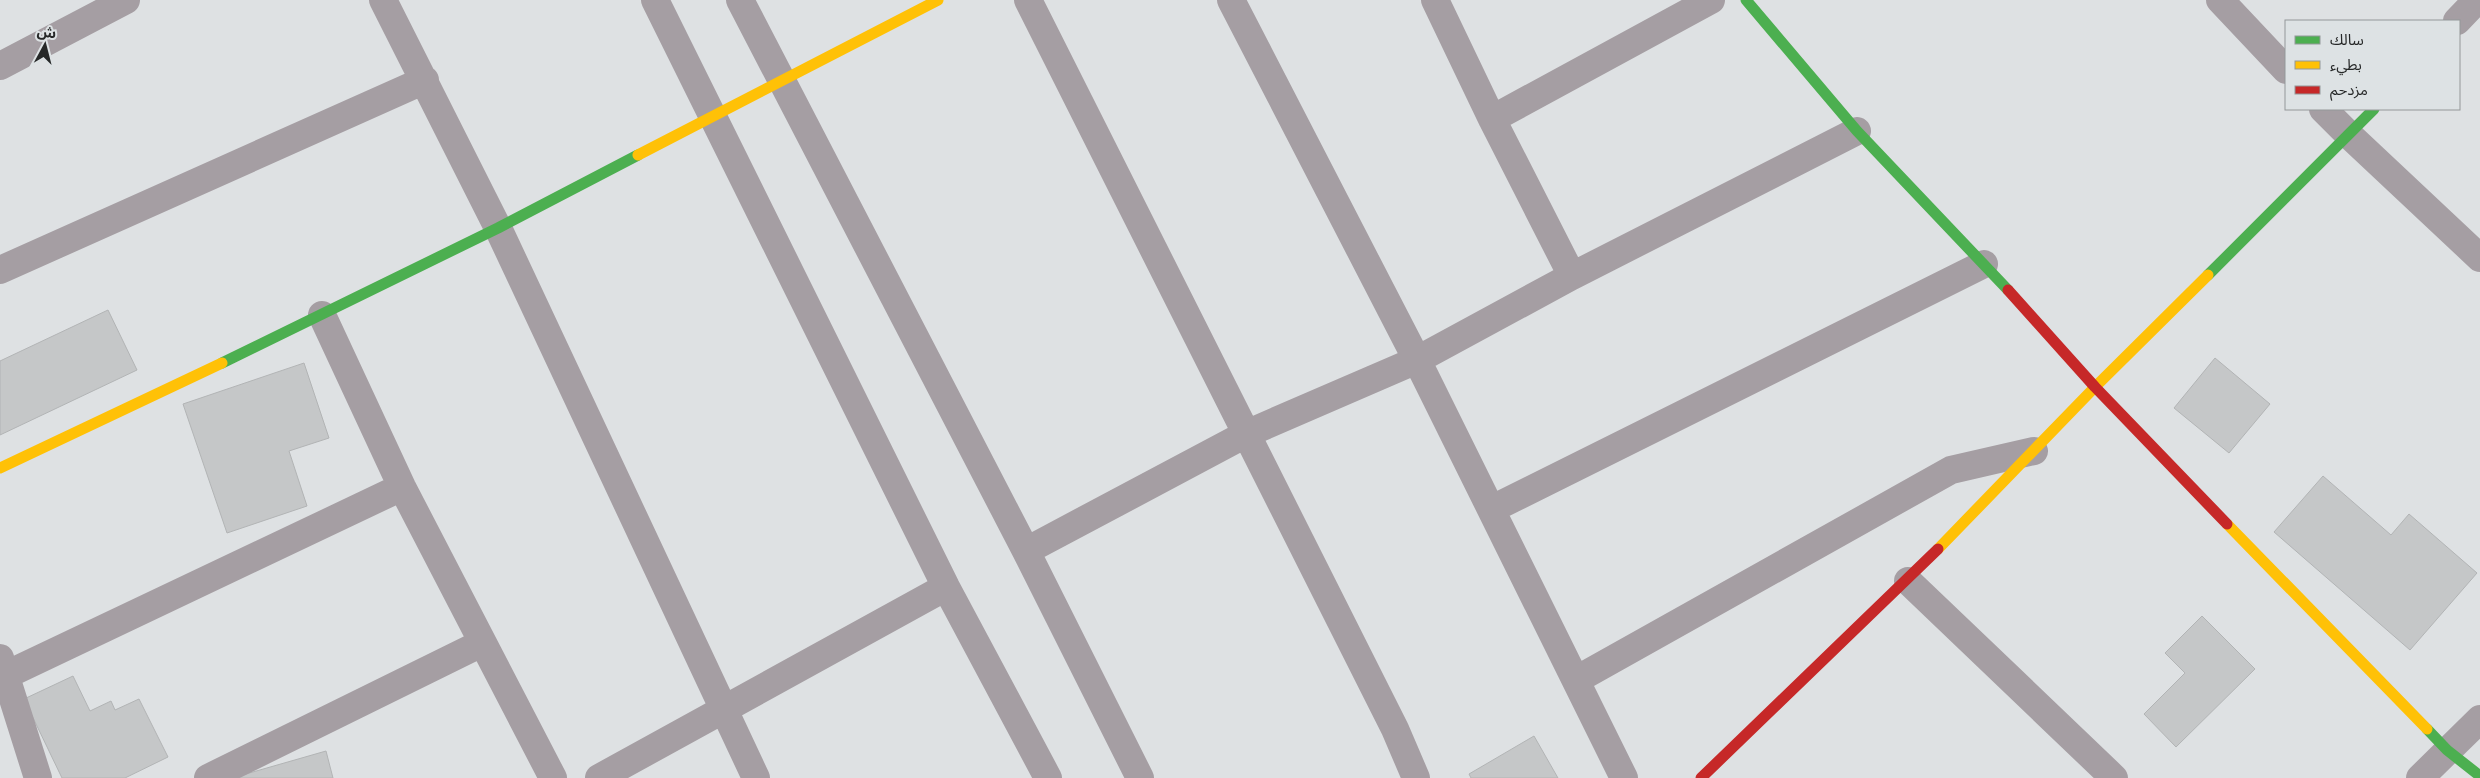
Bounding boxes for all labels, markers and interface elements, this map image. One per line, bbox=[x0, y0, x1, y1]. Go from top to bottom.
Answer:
north arrow bbox=[20, 20, 70, 70]
legend bbox=[2285, 20, 2460, 110]
text: ش bbox=[36, 22, 57, 42]
text: سالك bbox=[2330, 30, 2364, 49]
text: بطيء bbox=[2330, 55, 2362, 76]
text: مزدحم bbox=[2330, 80, 2368, 101]

